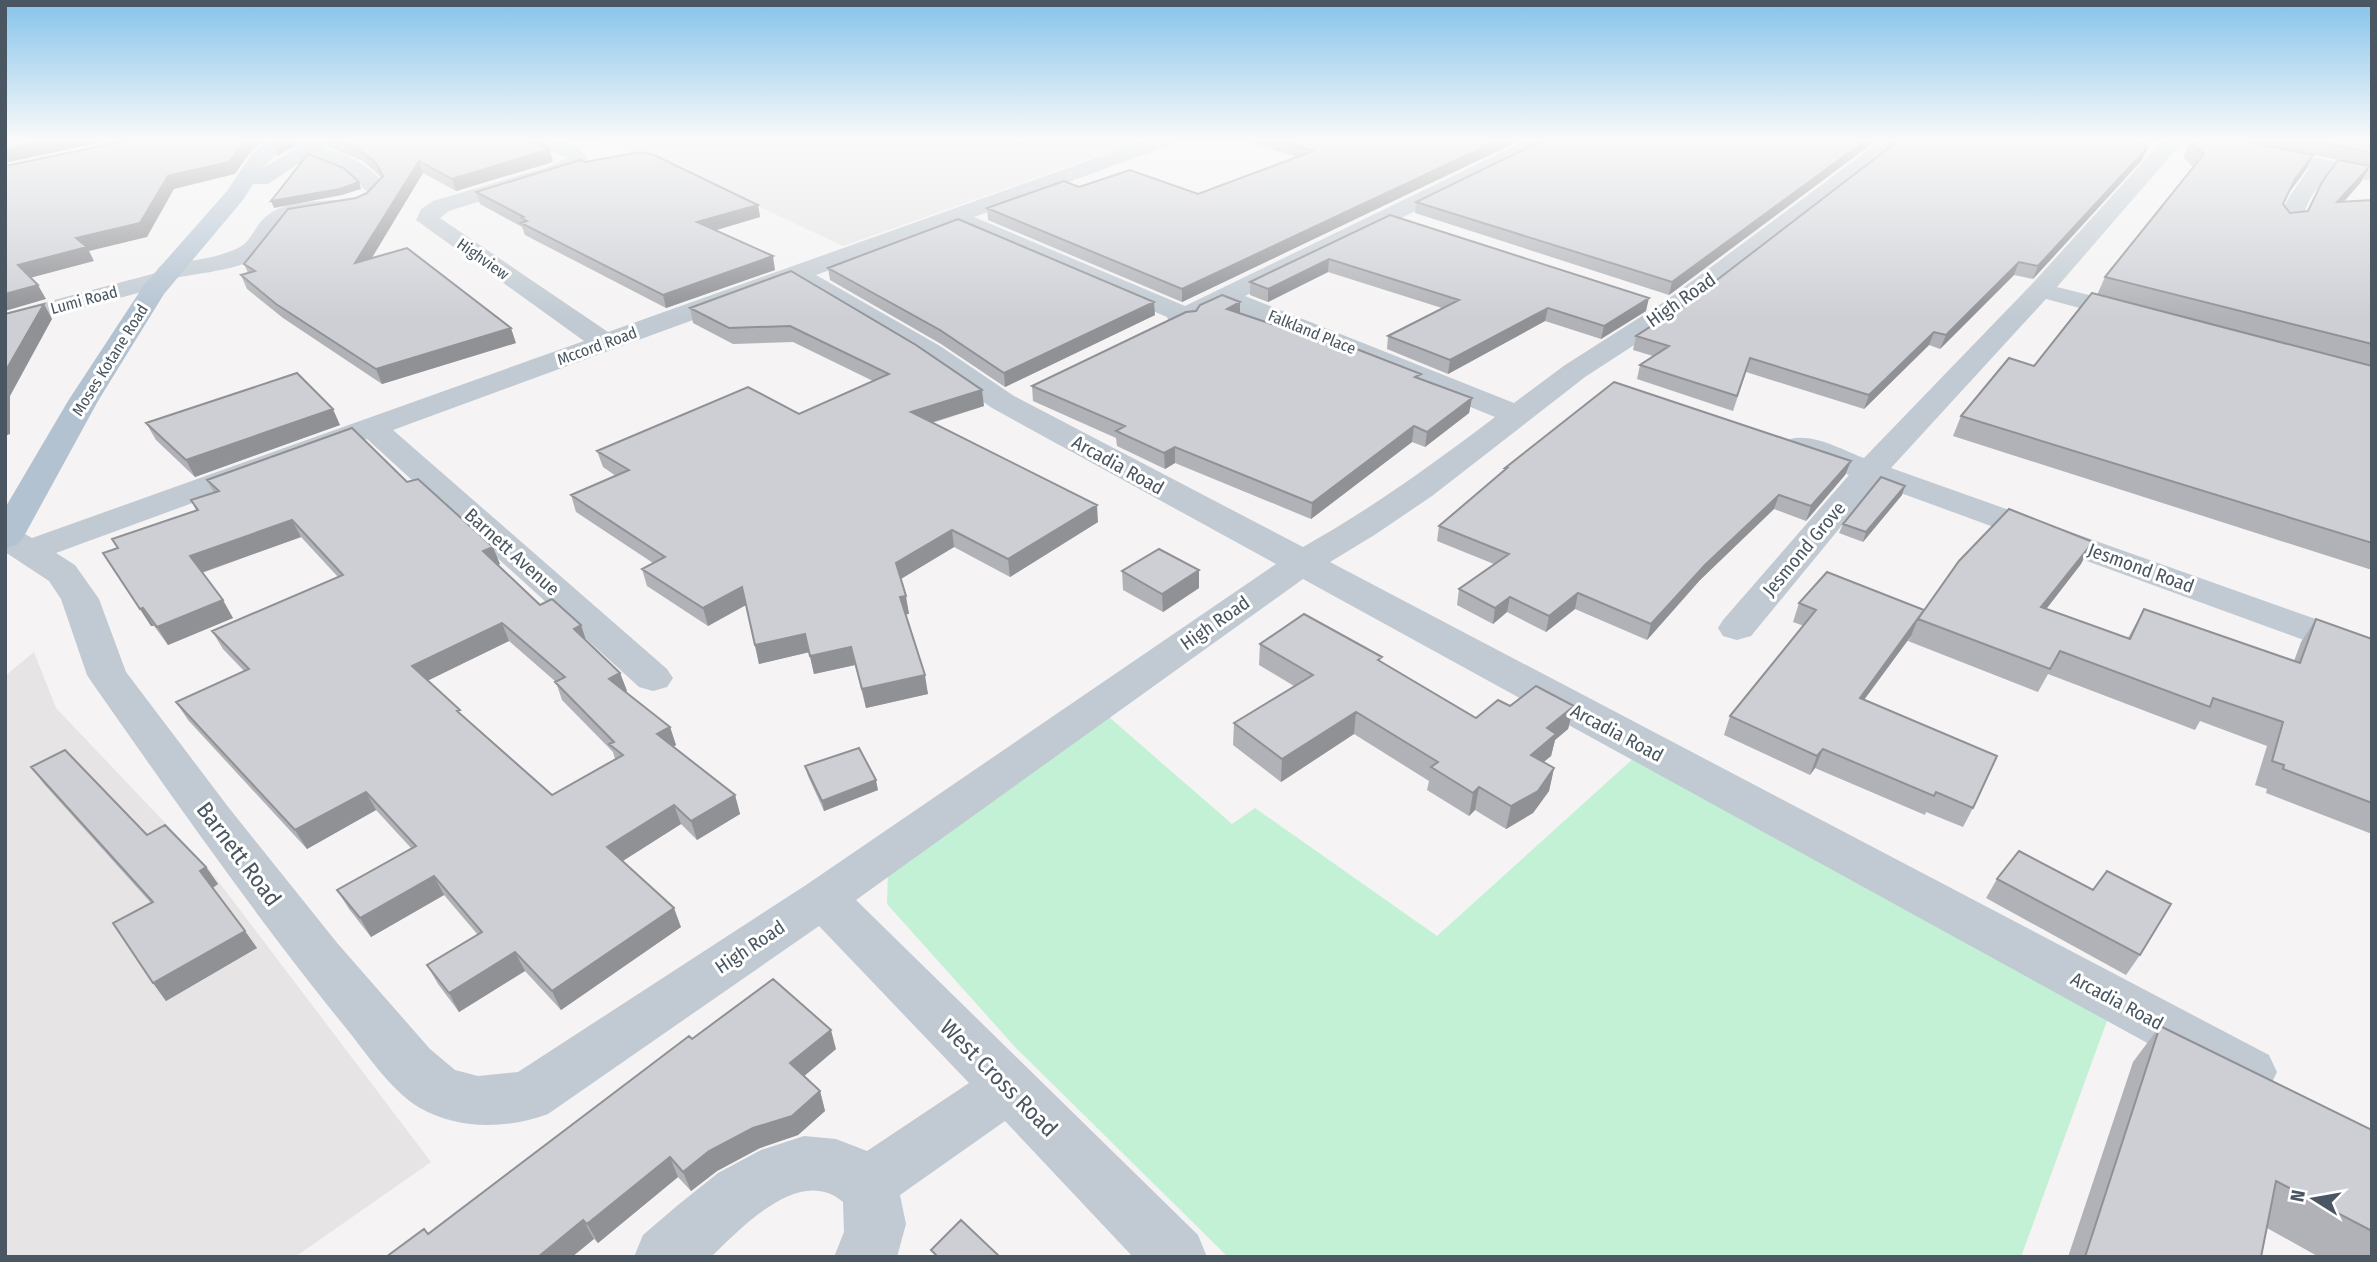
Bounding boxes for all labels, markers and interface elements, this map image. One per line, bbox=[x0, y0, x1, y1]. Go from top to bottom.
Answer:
street label: Highview bbox=[453, 234, 513, 284]
street label: High Road bbox=[1642, 268, 1720, 332]
street label: Lumi Road bbox=[48, 282, 120, 318]
street label: Moses Kotane Road bbox=[68, 301, 152, 419]
street label: Falkland Place bbox=[1265, 306, 1359, 358]
street label: Mccord Road bbox=[555, 323, 639, 369]
street label: Arcadia Road bbox=[1068, 430, 1168, 500]
street label: Jesmond Grove bbox=[1758, 497, 1850, 601]
street label: Barnett Avenue bbox=[460, 503, 564, 601]
street label: Jesmond Road bbox=[2085, 538, 2197, 598]
street label: High Road bbox=[1176, 591, 1254, 655]
street label: Arcadia Road bbox=[1567, 699, 1667, 767]
street label: Barnett Road bbox=[191, 796, 287, 912]
street label: High Road bbox=[711, 915, 789, 979]
street label: Arcadia Road bbox=[2067, 967, 2167, 1035]
street label: West Cross Road bbox=[934, 1013, 1064, 1143]
north arrow bbox=[2279, 1164, 2349, 1234]
text: N bbox=[2285, 1188, 2310, 1204]

